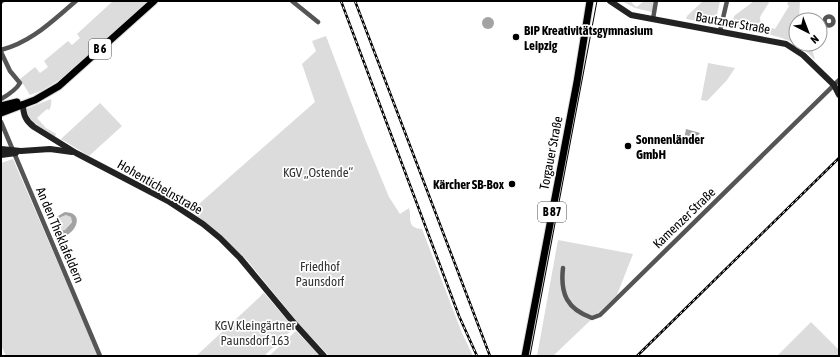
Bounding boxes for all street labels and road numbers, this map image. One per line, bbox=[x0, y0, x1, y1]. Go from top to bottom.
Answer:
street label: Bautzner Straße bbox=[694, 9, 772, 37]
road number: B 6 bbox=[89, 39, 111, 59]
street label: Torgauer Straße bbox=[537, 115, 565, 191]
street label: Hohentichelnstraße bbox=[115, 157, 205, 217]
street label: An den Theklafeldern bbox=[33, 185, 87, 285]
street label: Kamenzer Straße bbox=[650, 185, 718, 251]
road number: B 87 bbox=[538, 202, 566, 222]

